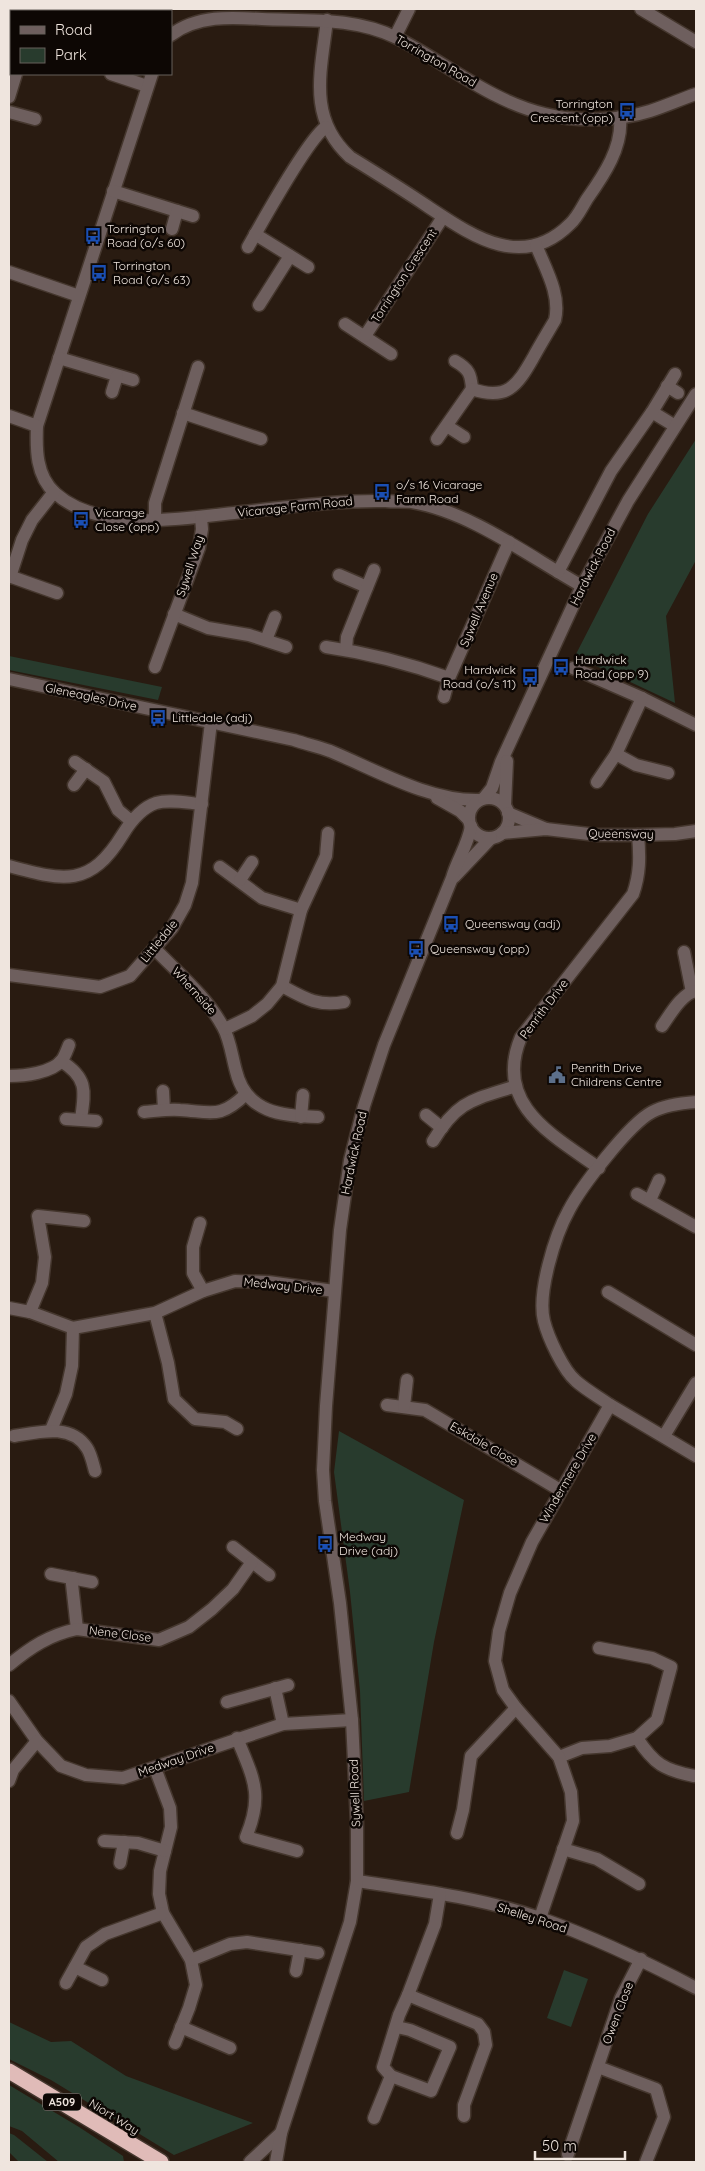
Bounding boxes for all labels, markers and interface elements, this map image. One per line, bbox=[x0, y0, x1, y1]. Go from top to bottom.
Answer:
legend bbox=[10, 10, 172, 75]
text: Road bbox=[55, 20, 92, 39]
street label: Torrington Road bbox=[393, 31, 479, 90]
text: Park bbox=[55, 45, 87, 64]
place label: Torrington Crescent (opp) bbox=[530, 96, 613, 125]
bus stop icon: Torrington Crescent (opp) bbox=[617, 101, 637, 121]
place label: Torrington Road (o/s 60) bbox=[107, 221, 185, 250]
bus stop icon: Torrington Road (o/s 60) bbox=[83, 226, 103, 246]
street label: Torrington Crescent bbox=[368, 226, 440, 326]
place label: Torrington Road (o/s 63) bbox=[113, 258, 190, 287]
bus stop icon: Torrington Road (o/s 63) bbox=[89, 263, 109, 283]
place label: o/s 16 Vicarage Farm Road bbox=[396, 477, 483, 506]
bus stop icon: o/s 16 Vicarage Farm Road bbox=[372, 482, 392, 502]
street label: Vicarage Farm Road bbox=[237, 493, 353, 520]
place label: Vicarage Close (opp) bbox=[95, 505, 159, 534]
bus stop icon: Vicarage Close (opp) bbox=[71, 510, 91, 530]
street label: Hardwick Road bbox=[567, 526, 618, 608]
street label: Sywell Way bbox=[173, 533, 207, 598]
street label: Sywell Avenue bbox=[456, 570, 501, 649]
place label: Hardwick Road (opp 9) bbox=[575, 652, 649, 681]
bus stop icon: Hardwick Road (opp 9) bbox=[551, 657, 571, 677]
place label: Hardwick Road (o/s 11) bbox=[443, 662, 516, 691]
bus stop icon: Hardwick Road (o/s 11) bbox=[520, 667, 540, 687]
street label: Gleneagles Drive bbox=[44, 679, 139, 714]
bus stop icon: Littledale (adj) bbox=[148, 708, 168, 728]
place label: Littledale (adj) bbox=[172, 710, 253, 725]
street label: Queensway bbox=[588, 825, 654, 842]
bus stop icon: Queensway (adj) bbox=[441, 914, 461, 934]
street label: Littledale bbox=[137, 916, 180, 965]
place label: Queensway (adj) bbox=[465, 916, 560, 931]
bus stop icon: Queensway (opp) bbox=[406, 939, 426, 959]
place label: Queensway (opp) bbox=[430, 941, 529, 956]
street label: Whernside bbox=[169, 964, 220, 1018]
street label: Penrith Drive bbox=[516, 976, 571, 1042]
place label: Penrith Drive Childrens Centre bbox=[571, 1060, 662, 1089]
public building icon: Penrith Drive Childrens Centre bbox=[547, 1065, 567, 1085]
street label: Hardwick Road bbox=[337, 1110, 370, 1196]
street label: Medway Drive bbox=[243, 1274, 323, 1297]
street label: Eskdale Close bbox=[448, 1418, 521, 1469]
street label: Windermere Drive bbox=[536, 1430, 599, 1525]
place label: Medway Drive (adj) bbox=[339, 1529, 398, 1558]
bus stop icon: Medway Drive (adj) bbox=[315, 1534, 335, 1554]
street label: Nene Close bbox=[88, 1622, 152, 1645]
street label: Medway Drive bbox=[136, 1739, 216, 1780]
street label: Sywell Road bbox=[346, 1759, 363, 1827]
street label: Shelley Road bbox=[495, 1899, 569, 1936]
street label: Owen Close bbox=[599, 1979, 636, 2046]
road number: A509 bbox=[43, 2094, 81, 2110]
street label: Niort Way bbox=[87, 2095, 142, 2138]
scale bar bbox=[535, 2128, 625, 2160]
text: 50 m bbox=[542, 2136, 577, 2155]

